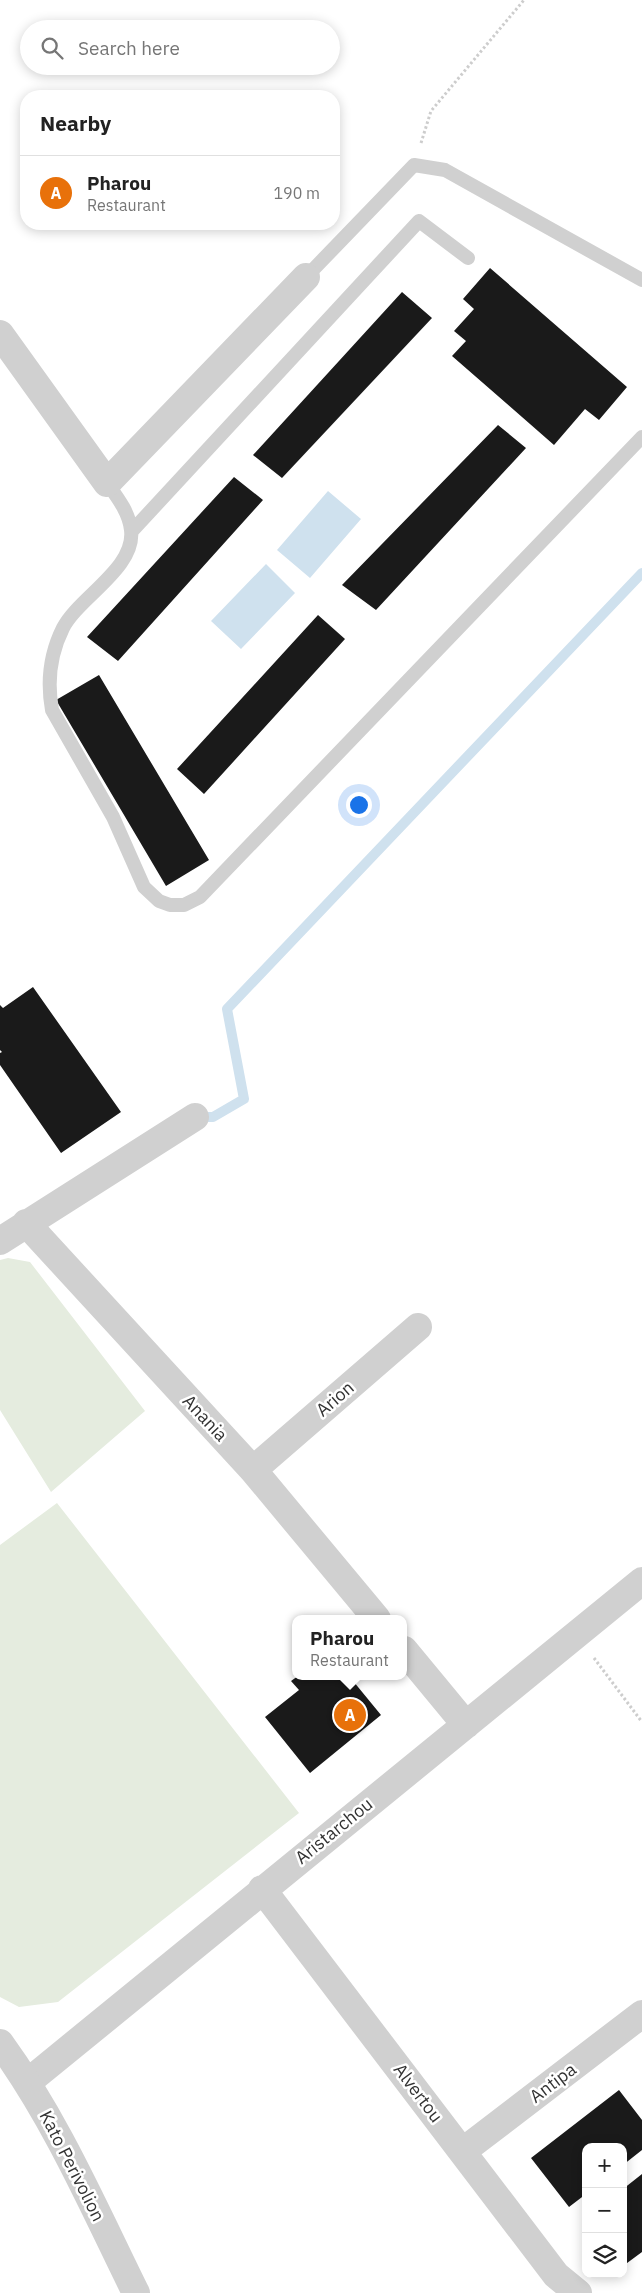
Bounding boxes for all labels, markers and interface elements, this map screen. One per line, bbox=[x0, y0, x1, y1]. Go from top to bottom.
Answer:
search box bbox=[20, 20, 340, 75]
icon: search bbox=[38, 34, 66, 62]
text: Search here bbox=[78, 36, 180, 60]
text: Nearby bbox=[40, 109, 111, 137]
text: Pharou bbox=[87, 171, 151, 195]
text: A bbox=[51, 183, 61, 203]
text: 190 m bbox=[273, 183, 320, 203]
text: Restaurant bbox=[87, 195, 166, 215]
your location bbox=[346, 792, 372, 818]
street label: Arion bbox=[311, 1376, 358, 1421]
street label: Anania bbox=[178, 1389, 233, 1446]
popup bbox=[292, 1615, 407, 1680]
text: Pharou bbox=[310, 1626, 374, 1650]
text: Restaurant bbox=[310, 1650, 389, 1670]
pin: A bbox=[334, 1696, 366, 1734]
street label: Aristarchou bbox=[290, 1792, 377, 1869]
street label: Antipa bbox=[525, 2057, 581, 2108]
street label: Alvertou bbox=[389, 2059, 448, 2127]
street label: Kato Perivolion bbox=[35, 2106, 110, 2225]
map controls bbox=[582, 2143, 627, 2278]
button: + bbox=[582, 2143, 627, 2188]
button: − bbox=[582, 2188, 627, 2233]
button: layers bbox=[582, 2233, 627, 2278]

